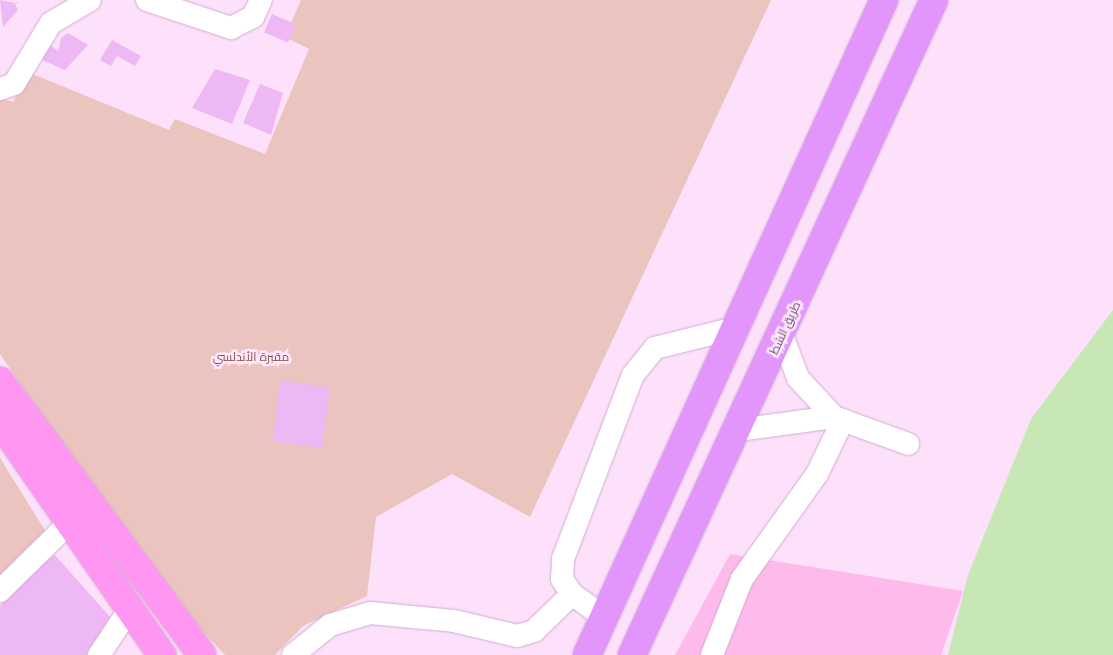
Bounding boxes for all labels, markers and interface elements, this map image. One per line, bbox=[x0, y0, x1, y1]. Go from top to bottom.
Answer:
street label: طريق الشط bbox=[766, 299, 804, 357]
park label: مقبرة الأندلسي bbox=[213, 350, 289, 364]

